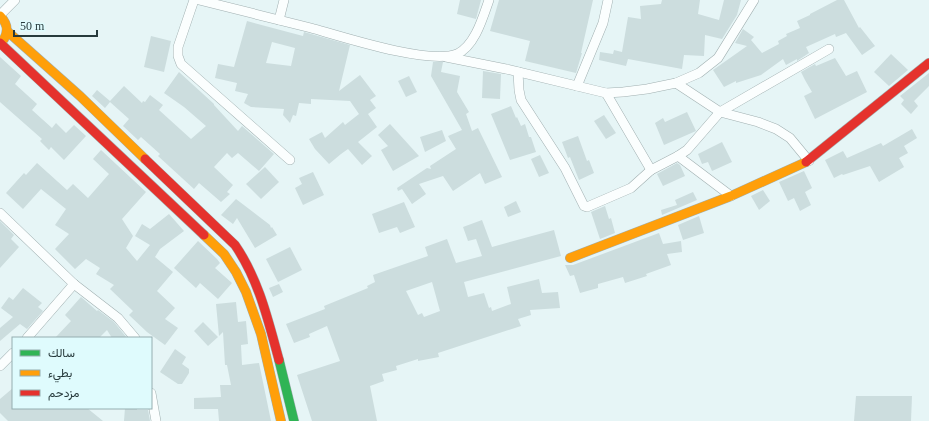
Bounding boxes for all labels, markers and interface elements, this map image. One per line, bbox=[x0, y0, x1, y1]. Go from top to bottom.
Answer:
scale bar bbox=[14, 12, 97, 38]
text: 50 m bbox=[20, 19, 45, 33]
legend bbox=[12, 337, 152, 409]
text: سالك bbox=[48, 346, 75, 360]
text: بطيء bbox=[48, 366, 72, 383]
text: مزدحم bbox=[48, 386, 79, 401]

